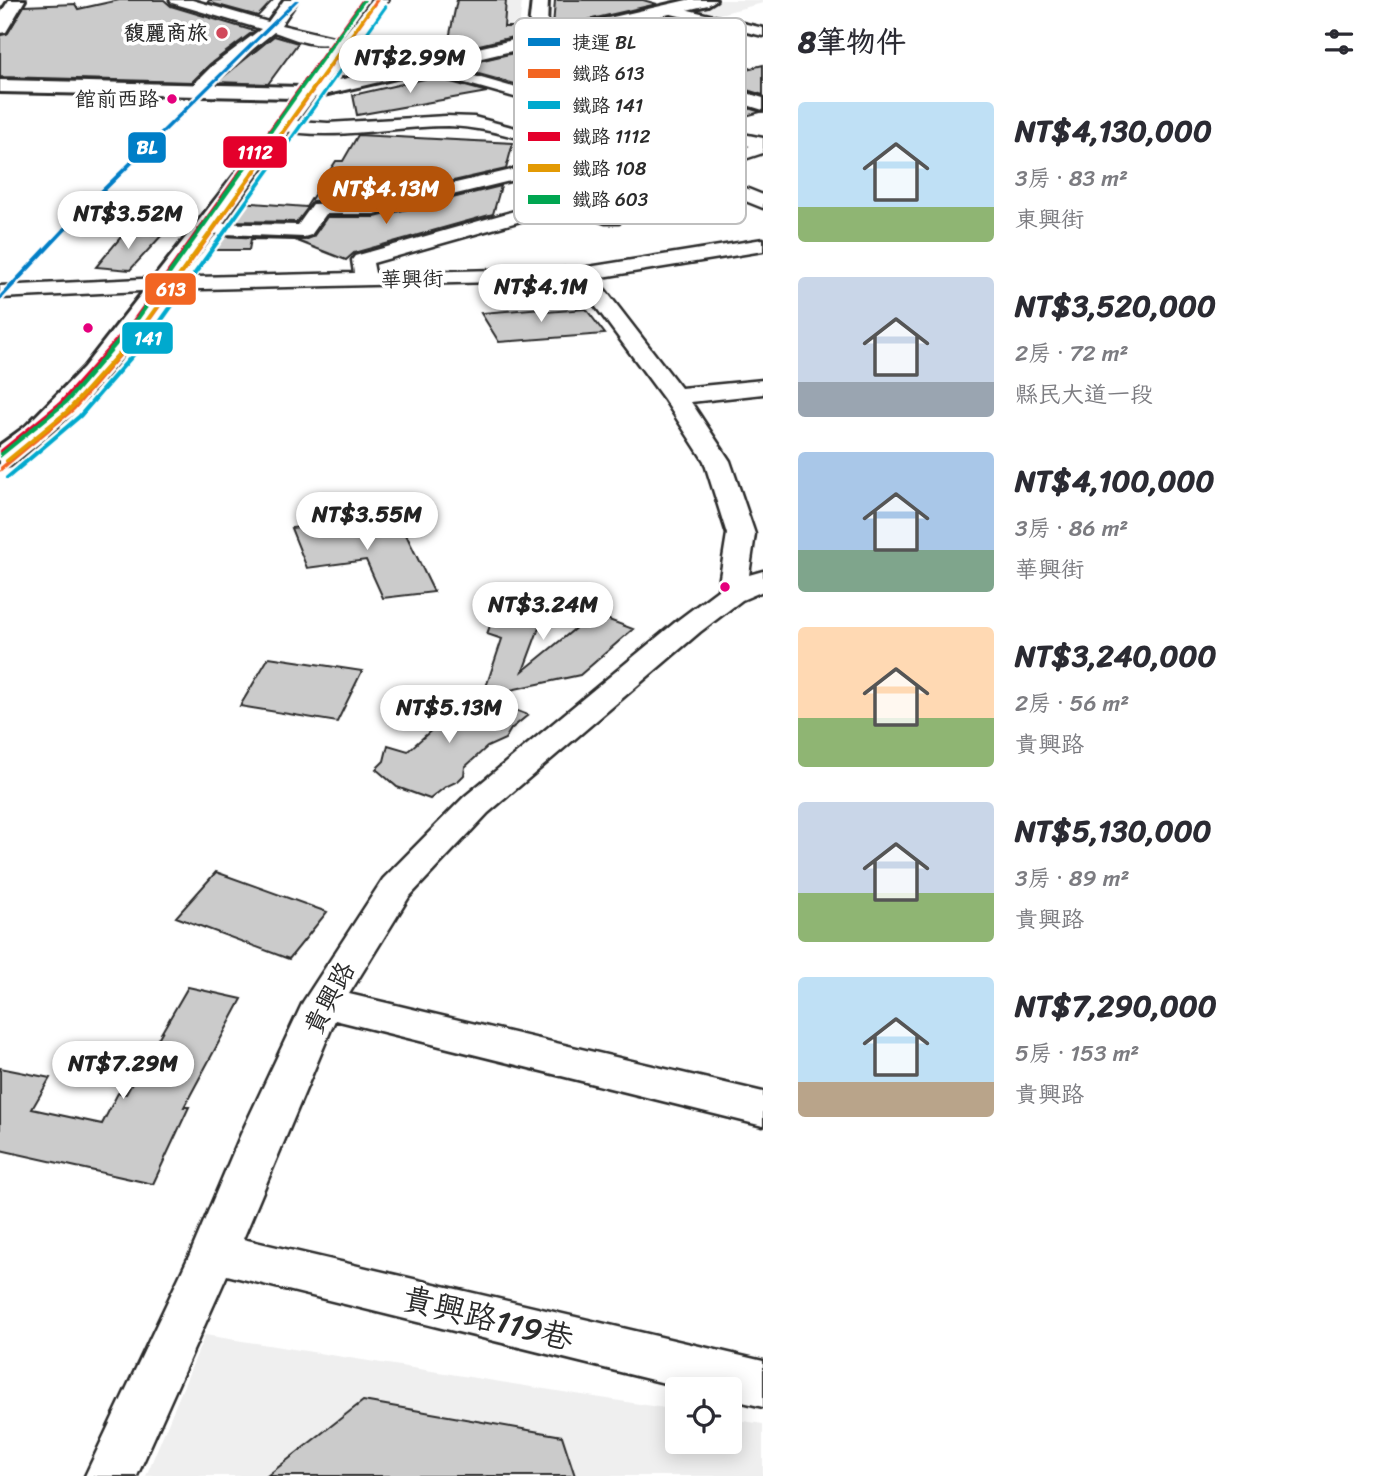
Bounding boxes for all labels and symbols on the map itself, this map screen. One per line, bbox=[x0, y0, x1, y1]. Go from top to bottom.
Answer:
place label: 馥麗商旅 bbox=[124, 14, 208, 52]
legend bbox=[514, 18, 746, 224]
marker: 馥麗商旅 bbox=[214, 25, 230, 41]
text: 捷運 BL bbox=[572, 26, 636, 59]
pin: NT$2.99M bbox=[338, 36, 482, 95]
text: 鐵路 613 bbox=[572, 57, 645, 90]
place label: 館前西路 bbox=[75, 80, 159, 118]
text: 鐵路 141 bbox=[572, 89, 643, 122]
marker: 館前西路 bbox=[165, 92, 179, 106]
text: 鐵路 1112 bbox=[572, 120, 650, 153]
line badge: BL bbox=[127, 131, 167, 164]
text: BL bbox=[137, 131, 158, 164]
line badge: 1112 bbox=[222, 135, 288, 169]
text: 1112 bbox=[237, 136, 273, 169]
text: 鐵路 108 bbox=[572, 152, 647, 185]
pin: NT$4.13M bbox=[314, 166, 458, 226]
text: 鐵路 603 bbox=[572, 183, 649, 216]
pin: NT$3.52M bbox=[56, 191, 200, 251]
street label: 華興街 bbox=[380, 259, 444, 299]
pin: NT$4.1M bbox=[476, 264, 606, 324]
line badge: 613 bbox=[144, 272, 197, 306]
text: 613 bbox=[155, 273, 186, 306]
unlabelled marker bbox=[81, 321, 95, 335]
line badge: 141 bbox=[121, 321, 174, 355]
text: 141 bbox=[134, 322, 162, 355]
pin: NT$3.55M bbox=[295, 492, 439, 552]
unlabelled marker bbox=[718, 580, 732, 594]
pin: NT$3.24M bbox=[471, 582, 615, 642]
pin: NT$5.13M bbox=[377, 686, 521, 745]
street label: 貴興路 bbox=[290, 953, 368, 1043]
pin: NT$7.29M bbox=[51, 1042, 195, 1101]
street label: 貴興路119巷 bbox=[396, 1270, 580, 1367]

